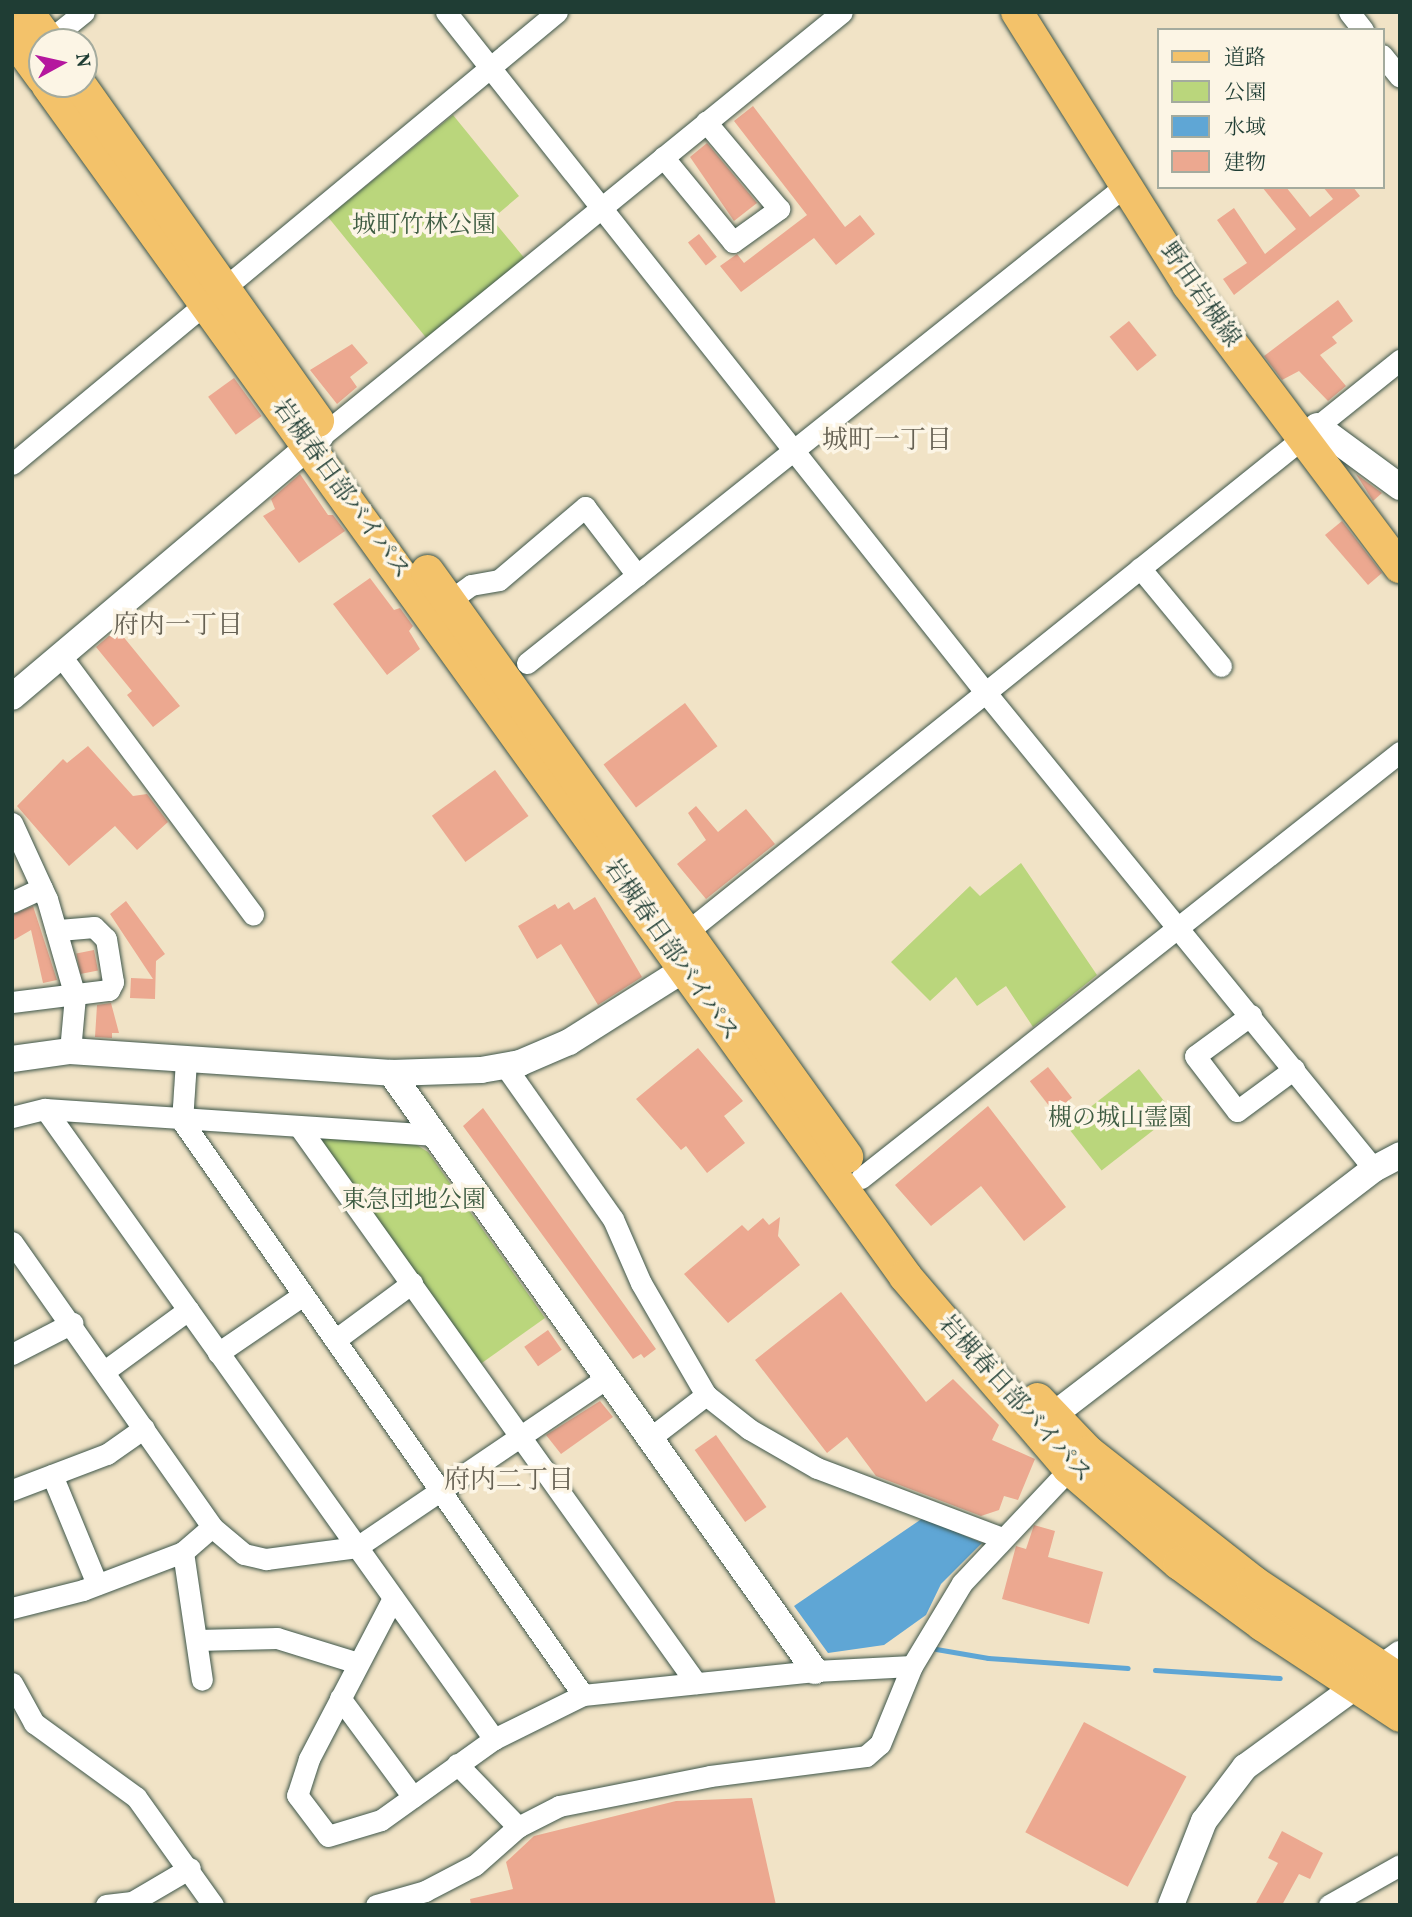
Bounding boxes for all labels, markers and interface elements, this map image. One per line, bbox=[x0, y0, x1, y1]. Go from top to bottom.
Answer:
north arrow bbox=[28, 28, 98, 98]
legend bbox=[1156, 28, 1384, 189]
text: 道路 bbox=[1224, 44, 1266, 73]
text: N bbox=[68, 52, 96, 69]
text: 公園 bbox=[1224, 79, 1266, 108]
text: 水域 bbox=[1224, 114, 1266, 143]
text: 建物 bbox=[1224, 149, 1266, 178]
park label: 城町竹林公園 bbox=[352, 213, 496, 241]
street label: 野田岩槻線 bbox=[1153, 239, 1245, 353]
street label: 岩槻春日部バイパス bbox=[265, 394, 415, 586]
district label: 城町一丁目 bbox=[822, 426, 952, 458]
district label: 府内一丁目 bbox=[113, 611, 243, 643]
street label: 岩槻春日部バイパス bbox=[596, 854, 744, 1048]
park label: 槻の城山霊園 bbox=[1048, 1106, 1192, 1134]
park label: 東急団地公園 bbox=[342, 1188, 486, 1216]
street label: 岩槻春日部バイパス bbox=[931, 1310, 1097, 1490]
district label: 府内二丁目 bbox=[444, 1466, 574, 1498]

